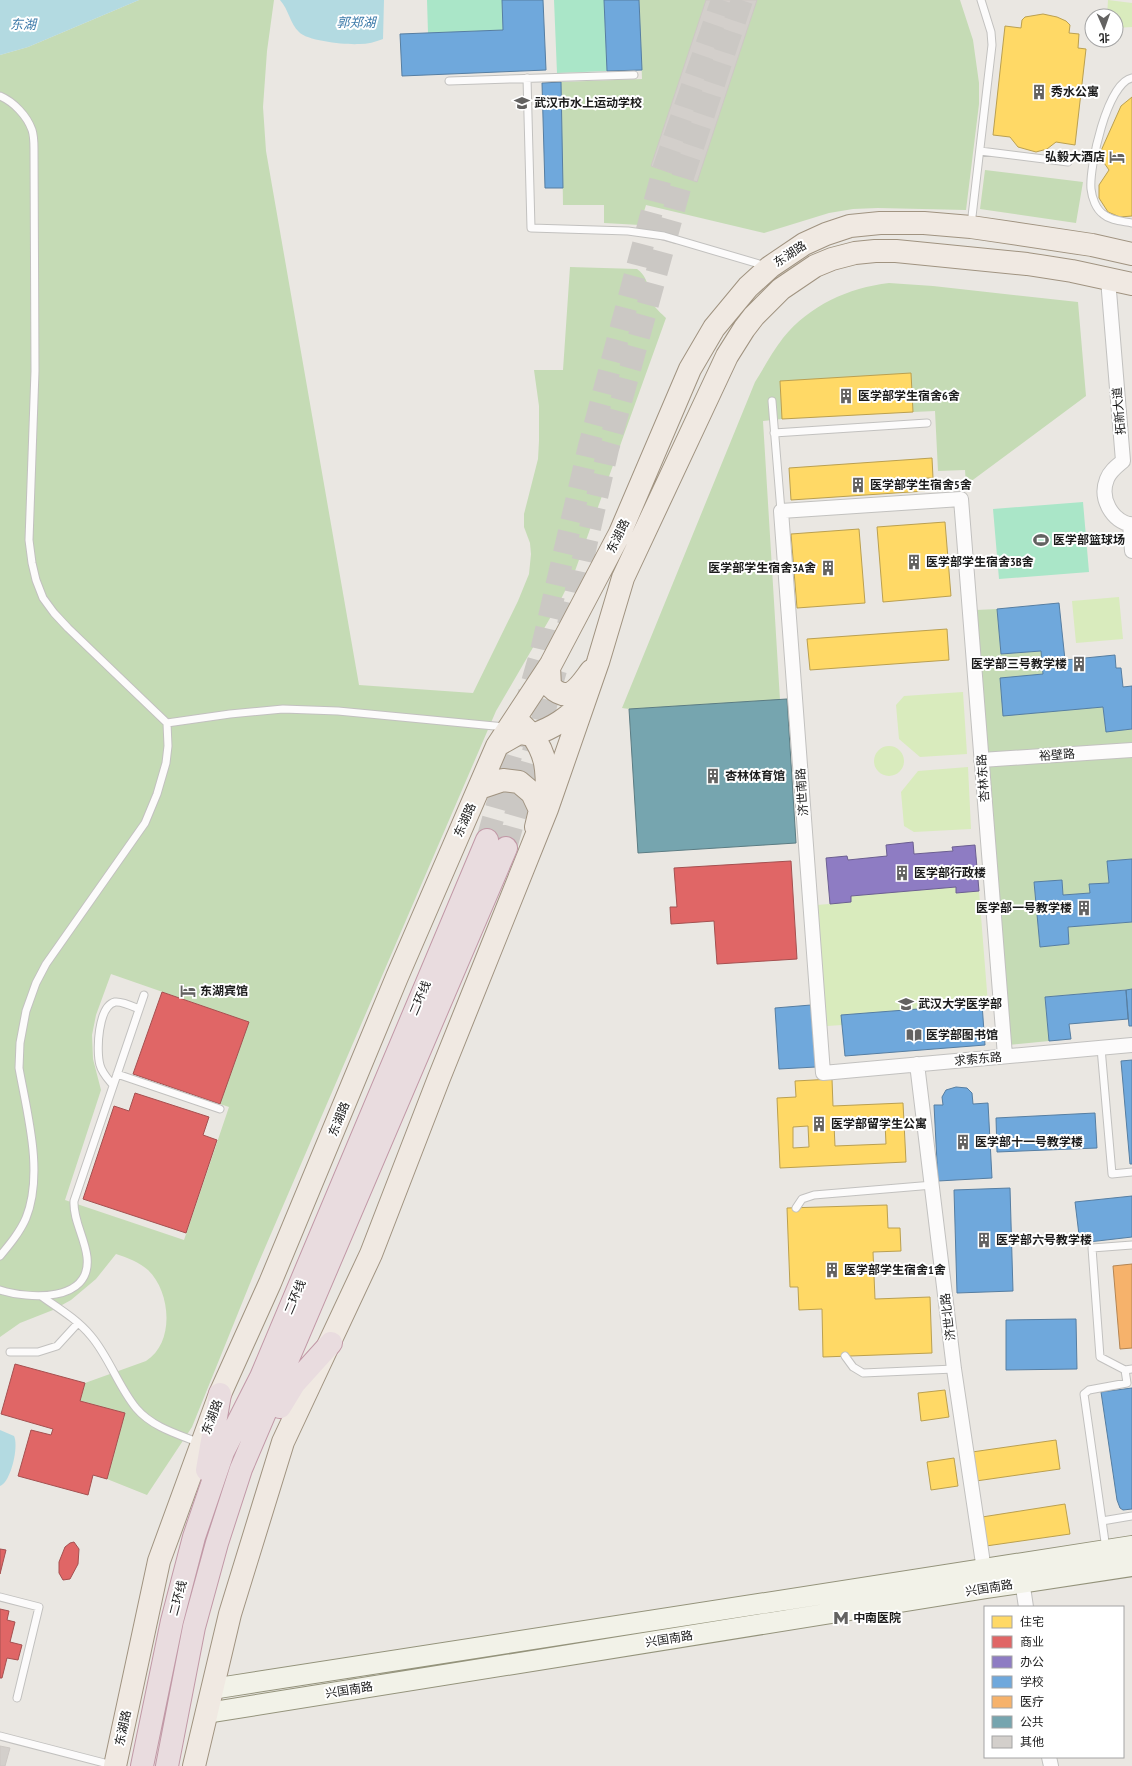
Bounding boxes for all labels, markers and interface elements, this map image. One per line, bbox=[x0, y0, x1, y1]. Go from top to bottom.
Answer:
north arrow bbox=[1084, 8, 1124, 48]
water label: 郭郑湖 bbox=[336, 14, 377, 31]
water label: 东湖 bbox=[10, 16, 38, 33]
text: 北 bbox=[1099, 31, 1110, 45]
building icon: 秀水公寓 bbox=[1030, 83, 1048, 101]
place label: 秀水公寓 bbox=[1051, 84, 1099, 99]
school or university icon: 武汉市水上运动学校 bbox=[513, 94, 531, 112]
place label: 武汉市水上运动学校 bbox=[534, 95, 642, 110]
hotel icon: 弘毅大酒店 bbox=[1108, 148, 1126, 166]
place label: 弘毅大酒店 bbox=[1045, 149, 1105, 164]
street label: 东湖路 bbox=[771, 237, 809, 270]
street label: 拓新大道 bbox=[1109, 386, 1128, 436]
building icon: 医学部学生宿舍6舍 bbox=[837, 387, 855, 405]
place label: 医学部学生宿舍6舍 bbox=[858, 388, 960, 403]
building icon: 医学部学生宿舍5舍 bbox=[849, 476, 867, 494]
place label: 医学部学生宿舍5舍 bbox=[870, 477, 972, 492]
street label: 东湖路 bbox=[603, 516, 632, 555]
sports icon: 医学部篮球场 bbox=[1032, 531, 1050, 549]
place label: 医学部篮球场 bbox=[1053, 532, 1125, 547]
building icon: 医学部学生宿舍3B舍 bbox=[905, 553, 923, 571]
place label: 医学部学生宿舍3B舍 bbox=[926, 554, 1034, 569]
building icon: 医学部学生宿舍3A舍 bbox=[819, 559, 837, 577]
place label: 医学部学生宿舍3A舍 bbox=[708, 560, 816, 575]
building icon: 医学部三号教学楼 bbox=[1070, 655, 1088, 673]
place label: 医学部三号教学楼 bbox=[971, 656, 1067, 671]
street label: 裕壁路 bbox=[1038, 746, 1075, 763]
street label: 杏林东路 bbox=[973, 754, 992, 803]
building icon: 杏林体育馆 bbox=[704, 767, 722, 785]
place label: 杏林体育馆 bbox=[725, 768, 785, 783]
street label: 济世南路 bbox=[792, 768, 811, 817]
street label: 东湖路 bbox=[450, 800, 479, 839]
building icon: 医学部行政楼 bbox=[893, 864, 911, 882]
place label: 医学部行政楼 bbox=[914, 865, 986, 880]
building icon: 医学部一号教学楼 bbox=[1075, 899, 1093, 917]
place label: 医学部一号教学楼 bbox=[976, 900, 1072, 915]
street label: 二环线 bbox=[406, 978, 433, 1017]
hotel icon: 东湖宾馆 bbox=[179, 982, 197, 1000]
place label: 东湖宾馆 bbox=[200, 983, 248, 998]
school or university icon: 武汉大学医学部 bbox=[897, 995, 915, 1013]
place label: 武汉大学医学部 bbox=[918, 996, 1002, 1011]
library icon: 医学部图书馆 bbox=[905, 1026, 923, 1044]
place label: 医学部图书馆 bbox=[926, 1027, 998, 1042]
street label: 求索东路 bbox=[953, 1049, 1003, 1068]
street label: 东湖路 bbox=[325, 1099, 352, 1138]
building icon: 医学部留学生公寓 bbox=[810, 1115, 828, 1133]
place label: 医学部留学生公寓 bbox=[831, 1116, 927, 1131]
building icon: 医学部十一号教学楼 bbox=[954, 1133, 972, 1151]
place label: 医学部十一号教学楼 bbox=[975, 1134, 1083, 1149]
building icon: 医学部六号教学楼 bbox=[975, 1231, 993, 1249]
place label: 医学部六号教学楼 bbox=[996, 1232, 1092, 1247]
building icon: 医学部学生宿舍1舍 bbox=[823, 1261, 841, 1279]
place label: 医学部学生宿舍1舍 bbox=[844, 1262, 946, 1277]
street label: 二环线 bbox=[281, 1277, 308, 1316]
street label: 济世北路 bbox=[937, 1292, 958, 1342]
street label: 东湖路 bbox=[198, 1397, 225, 1436]
street label: 兴国南路 bbox=[964, 1576, 1014, 1599]
street label: 二环线 bbox=[166, 1579, 189, 1617]
legend bbox=[984, 1606, 1124, 1758]
metro station icon: 中南医院 bbox=[832, 1609, 850, 1627]
place label: 中南医院 bbox=[853, 1610, 901, 1625]
text: 住宅 bbox=[1020, 1614, 1044, 1629]
street label: 兴国南路 bbox=[644, 1627, 694, 1650]
text: 商业 bbox=[1020, 1634, 1044, 1649]
text: 办公 bbox=[1020, 1654, 1044, 1669]
text: 学校 bbox=[1020, 1674, 1044, 1689]
street label: 兴国南路 bbox=[324, 1678, 374, 1701]
text: 医疗 bbox=[1020, 1694, 1044, 1709]
street label: 东湖路 bbox=[111, 1709, 134, 1747]
text: 公共 bbox=[1020, 1714, 1044, 1729]
text: 其他 bbox=[1020, 1734, 1044, 1749]

